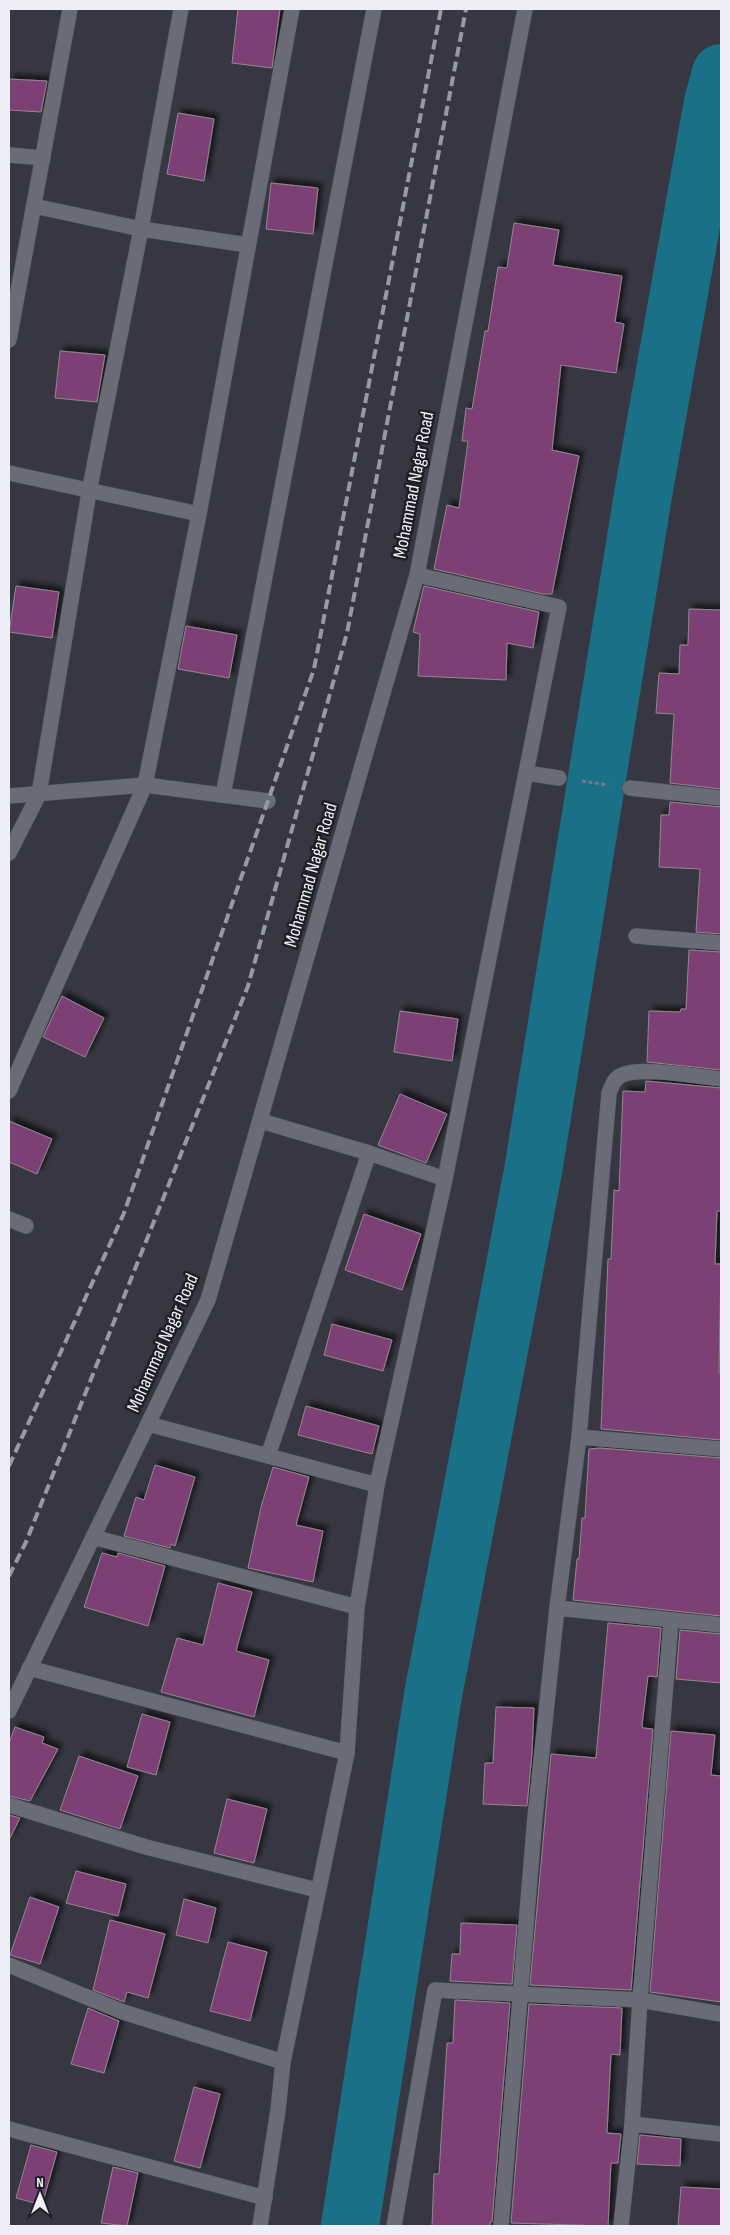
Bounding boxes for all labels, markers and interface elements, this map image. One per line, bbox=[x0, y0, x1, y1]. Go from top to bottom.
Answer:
street label: Mohammad Nagar Road bbox=[388, 410, 440, 560]
street label: Mohammad Nagar Road bbox=[279, 800, 343, 950]
street label: Mohammad Nagar Road bbox=[122, 1270, 204, 1416]
north arrow bbox=[15, 2170, 65, 2220]
text: N bbox=[36, 2174, 44, 2191]

